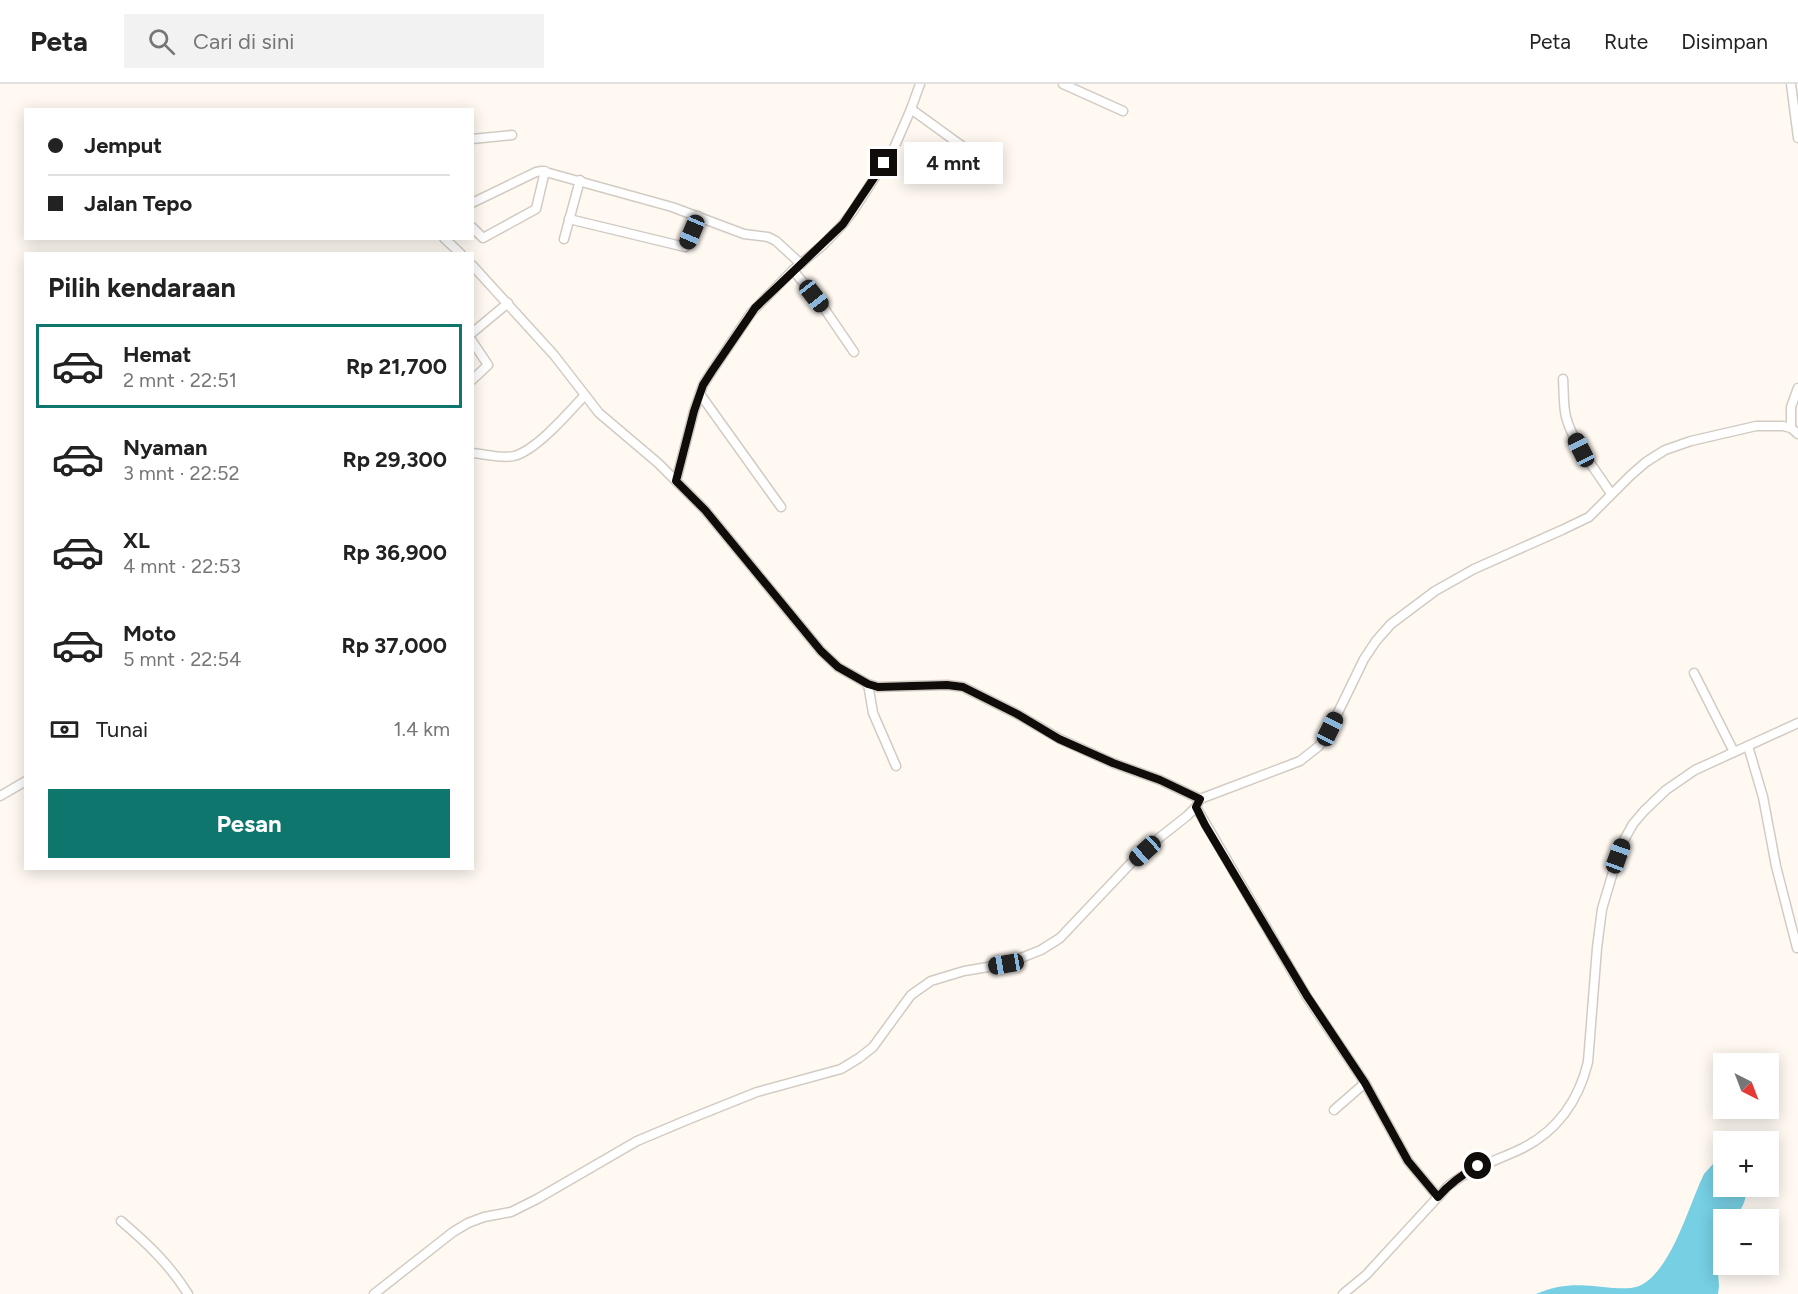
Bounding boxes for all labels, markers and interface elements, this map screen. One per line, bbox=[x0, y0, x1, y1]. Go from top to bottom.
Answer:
search box bbox=[124, 14, 544, 68]
text: Peta bbox=[30, 24, 88, 58]
icon: search bbox=[145, 25, 178, 58]
text: Cari di sini bbox=[193, 28, 294, 55]
text: Peta bbox=[1529, 29, 1571, 54]
text: Rute bbox=[1604, 29, 1648, 54]
text: Disimpan bbox=[1681, 29, 1768, 54]
text: Jemput bbox=[84, 132, 162, 159]
callout: 4 mnt bbox=[905, 142, 1004, 184]
route end bbox=[870, 149, 897, 176]
text: 4 mnt bbox=[926, 151, 981, 175]
text: Jalan Tepo bbox=[84, 190, 192, 217]
car bbox=[677, 212, 707, 252]
text: Pilih kendaraan bbox=[48, 271, 236, 304]
car bbox=[796, 276, 832, 316]
icon: car bbox=[51, 339, 105, 393]
text: Hemat bbox=[123, 341, 191, 368]
text: Rp 21,700 bbox=[346, 353, 447, 380]
text: 2 mnt · 22:51 bbox=[123, 368, 237, 392]
car bbox=[1565, 430, 1597, 470]
icon: car bbox=[51, 432, 105, 486]
text: Nyaman bbox=[123, 434, 207, 461]
text: Rp 29,300 bbox=[342, 446, 447, 473]
text: 3 mnt · 22:52 bbox=[123, 461, 240, 485]
icon: car bbox=[51, 525, 105, 579]
text: XL bbox=[123, 527, 150, 554]
text: Rp 36,900 bbox=[342, 539, 447, 566]
text: 4 mnt · 22:53 bbox=[123, 554, 241, 578]
icon: car bbox=[51, 618, 105, 672]
text: Moto bbox=[123, 620, 176, 647]
text: Rp 37,000 bbox=[341, 632, 447, 659]
text: 5 mnt · 22:54 bbox=[123, 647, 241, 671]
car bbox=[1314, 709, 1346, 749]
icon: cash bbox=[48, 713, 81, 746]
text: Tunai bbox=[96, 716, 148, 743]
text: 1.4 km bbox=[394, 717, 450, 741]
button: Pesan bbox=[48, 789, 450, 858]
car bbox=[1126, 832, 1164, 870]
car bbox=[1603, 836, 1633, 876]
car bbox=[987, 952, 1025, 976]
north arrow bbox=[1713, 1053, 1779, 1119]
map controls bbox=[1713, 1053, 1779, 1275]
button: + bbox=[1713, 1131, 1779, 1197]
route start bbox=[1464, 1152, 1491, 1179]
button: − bbox=[1713, 1209, 1779, 1275]

